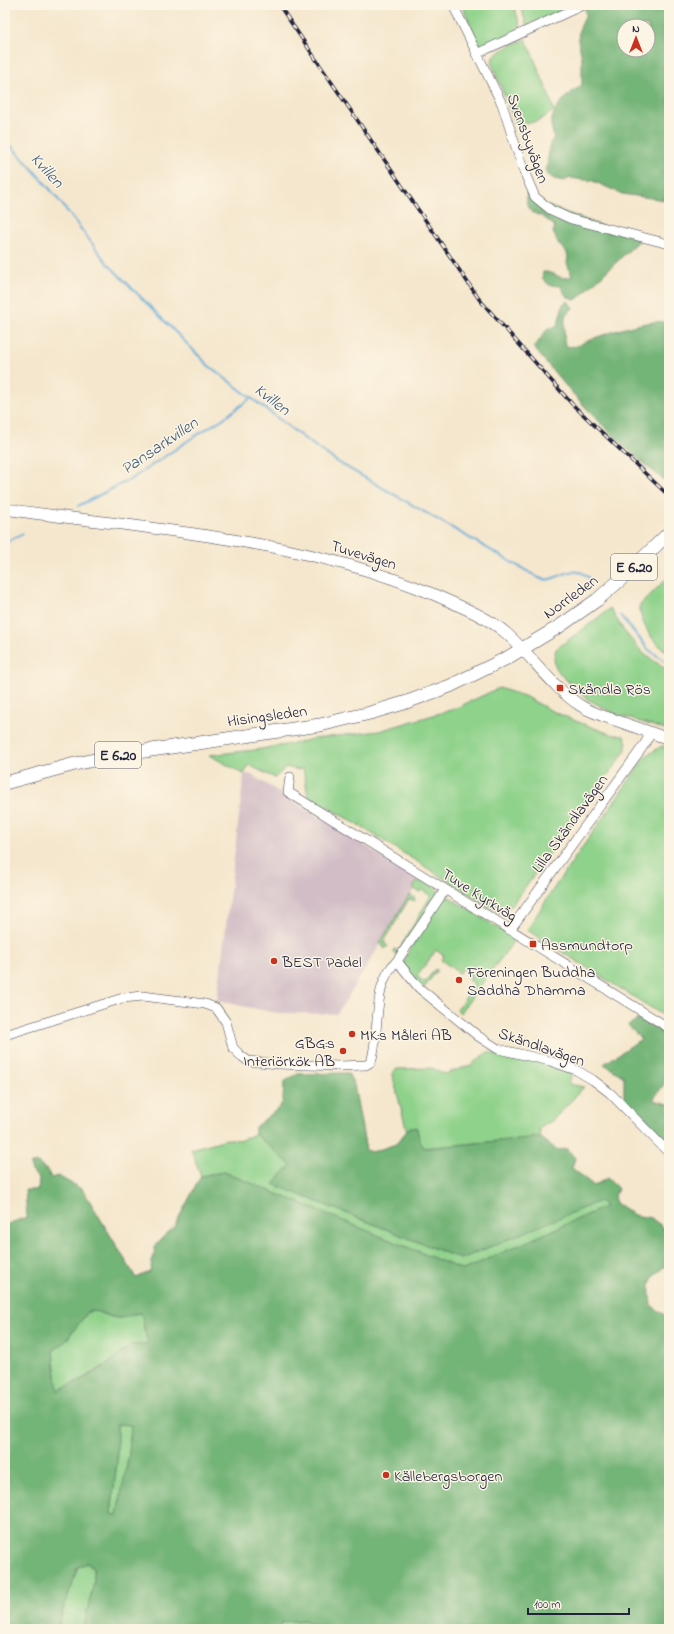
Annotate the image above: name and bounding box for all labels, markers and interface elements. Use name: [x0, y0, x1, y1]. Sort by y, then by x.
north arrow: [616, 18, 656, 58]
text: N: [632, 21, 640, 37]
street label: Svensbyvägen: [500, 90, 555, 187]
water label: Kvillen: [24, 148, 70, 195]
water label: Kvillen: [249, 378, 296, 423]
water label: Pansarkvillen: [116, 411, 204, 481]
street label: Tuvevägen: [328, 535, 399, 577]
road number: E 6.20: [611, 554, 657, 580]
street label: Norrleden: [539, 569, 604, 626]
place label: Skändla Rös: [568, 678, 651, 702]
marker: Skändla Rös: [555, 683, 565, 693]
street label: Hisingsleden: [226, 699, 309, 734]
road number: E 6.20: [95, 742, 141, 768]
street label: Lilla Skändlavägen: [527, 770, 615, 879]
street label: Tuve Kyrkväg: [436, 863, 521, 928]
place label: Assmundtorp: [541, 934, 633, 958]
marker: Assmundtorp: [528, 939, 538, 949]
place label: BEST Padel: [281, 951, 362, 975]
marker: BEST Padel: [269, 956, 279, 966]
place label: Föreningen Buddha Saddha Dhamma: [466, 961, 595, 1003]
marker: Föreningen Buddha Saddha Dhamma: [454, 975, 464, 985]
street label: Skändlavägen: [495, 1022, 588, 1074]
place label: MK:s Måleri AB: [360, 1024, 452, 1048]
marker: MK:s Måleri AB: [347, 1029, 357, 1039]
place label: GBG:s Interiörkök AB: [243, 1032, 335, 1074]
marker: GBG:s Interiörkök AB: [338, 1046, 348, 1056]
place label: Källebergsborgen: [394, 1465, 502, 1489]
marker: Källebergsborgen: [381, 1470, 391, 1480]
scale bar: [528, 1590, 629, 1616]
text: 100 m: [534, 1596, 561, 1614]

